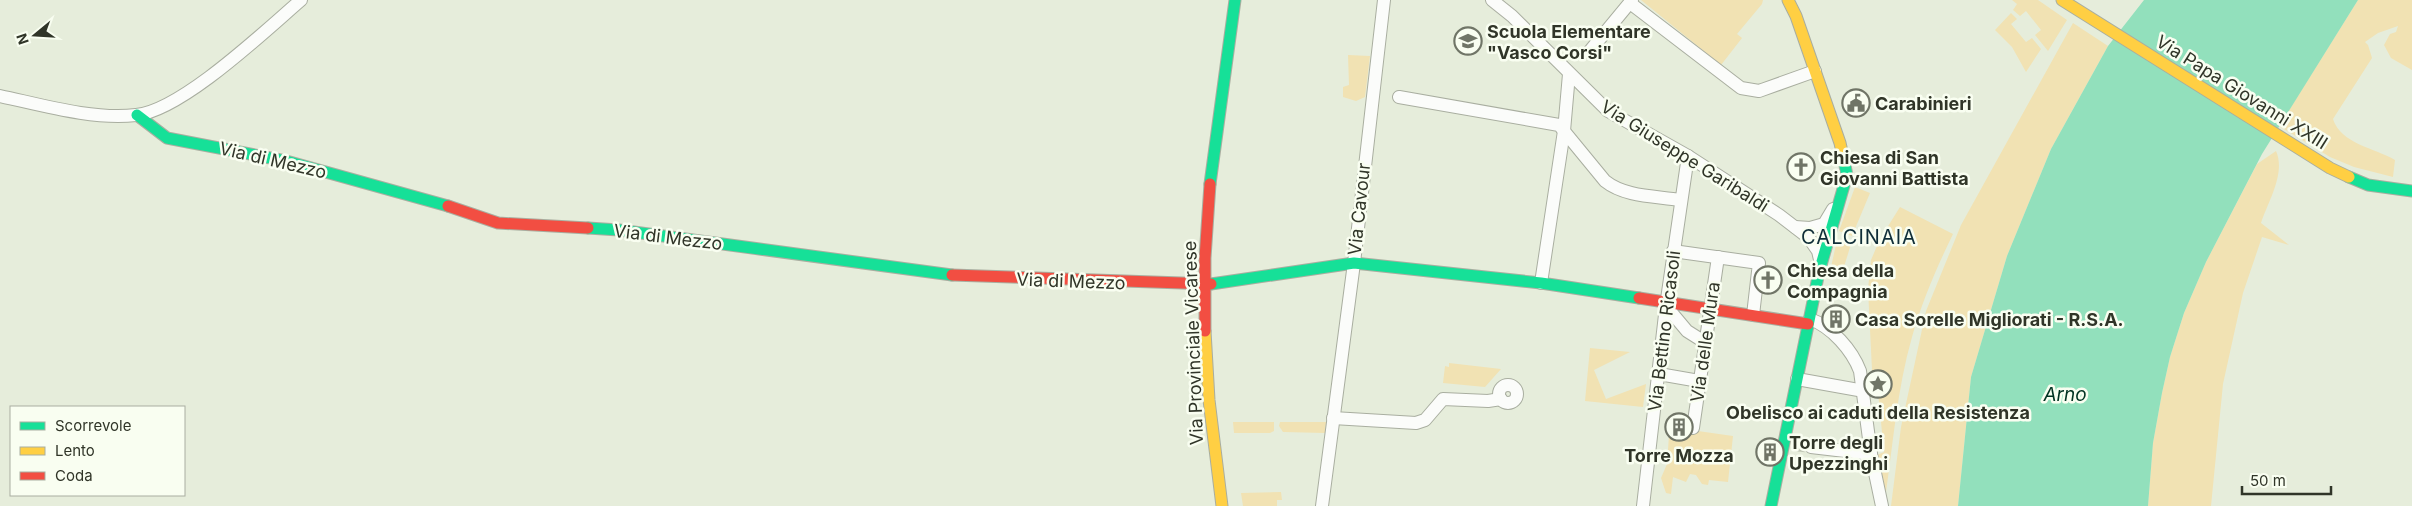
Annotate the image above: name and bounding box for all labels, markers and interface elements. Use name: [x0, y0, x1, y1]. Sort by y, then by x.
north arrow: [10, 10, 60, 60]
place label: Scuola Elementare "Vasco Corsi": [1487, 21, 1651, 63]
school or university icon: Scuola Elementare "Vasco Corsi": [1453, 26, 1483, 56]
text: N: [12, 31, 32, 47]
street label: Via Papa Giovanni XXIII: [2152, 31, 2332, 153]
public building icon: Carabinieri: [1841, 88, 1871, 118]
place label: Carabinieri: [1875, 93, 1972, 114]
street label: Via Giuseppe Garibaldi: [1597, 96, 1773, 216]
street label: Via di Mezzo: [217, 137, 329, 183]
place label: Chiesa di San Giovanni Battista: [1820, 147, 1969, 189]
church icon: Chiesa di San Giovanni Battista: [1786, 152, 1816, 182]
street label: Via Cavour: [1344, 161, 1374, 256]
street label: Via di Mezzo: [612, 220, 724, 254]
district label: CALCINAIA: [1801, 225, 1917, 249]
street label: Via Provinciale Vicarese: [1179, 240, 1207, 446]
street label: Via Bettino Ricasoli: [1644, 249, 1684, 413]
place label: Chiesa della Compagnia: [1787, 260, 1894, 302]
church icon: Chiesa della Compagnia: [1753, 265, 1783, 295]
street label: Via di Mezzo: [1016, 269, 1126, 293]
street label: Via delle Mura: [1686, 280, 1724, 404]
building icon: Casa Sorelle Migliorati - R.S.A.: [1821, 304, 1851, 334]
place label: Casa Sorelle Migliorati - R.S.A.: [1855, 309, 2124, 330]
place icon: Obelisco ai caduti della Resistenza: [1863, 369, 1893, 399]
water label: Arno: [2042, 383, 2087, 406]
place label: Obelisco ai caduti della Resistenza: [1726, 402, 2030, 423]
legend: [10, 406, 185, 496]
building icon: Torre Mozza: [1664, 412, 1694, 442]
text: Scorrevole: [55, 416, 131, 435]
place label: Torre degli Upezzinghi: [1789, 432, 1888, 474]
building icon: Torre degli Upezzinghi: [1755, 437, 1785, 467]
text: Lento: [55, 441, 95, 460]
place label: Torre Mozza: [1624, 445, 1734, 466]
scale bar: [2242, 464, 2331, 496]
text: Coda: [55, 466, 93, 485]
text: 50 m: [2250, 471, 2286, 490]

